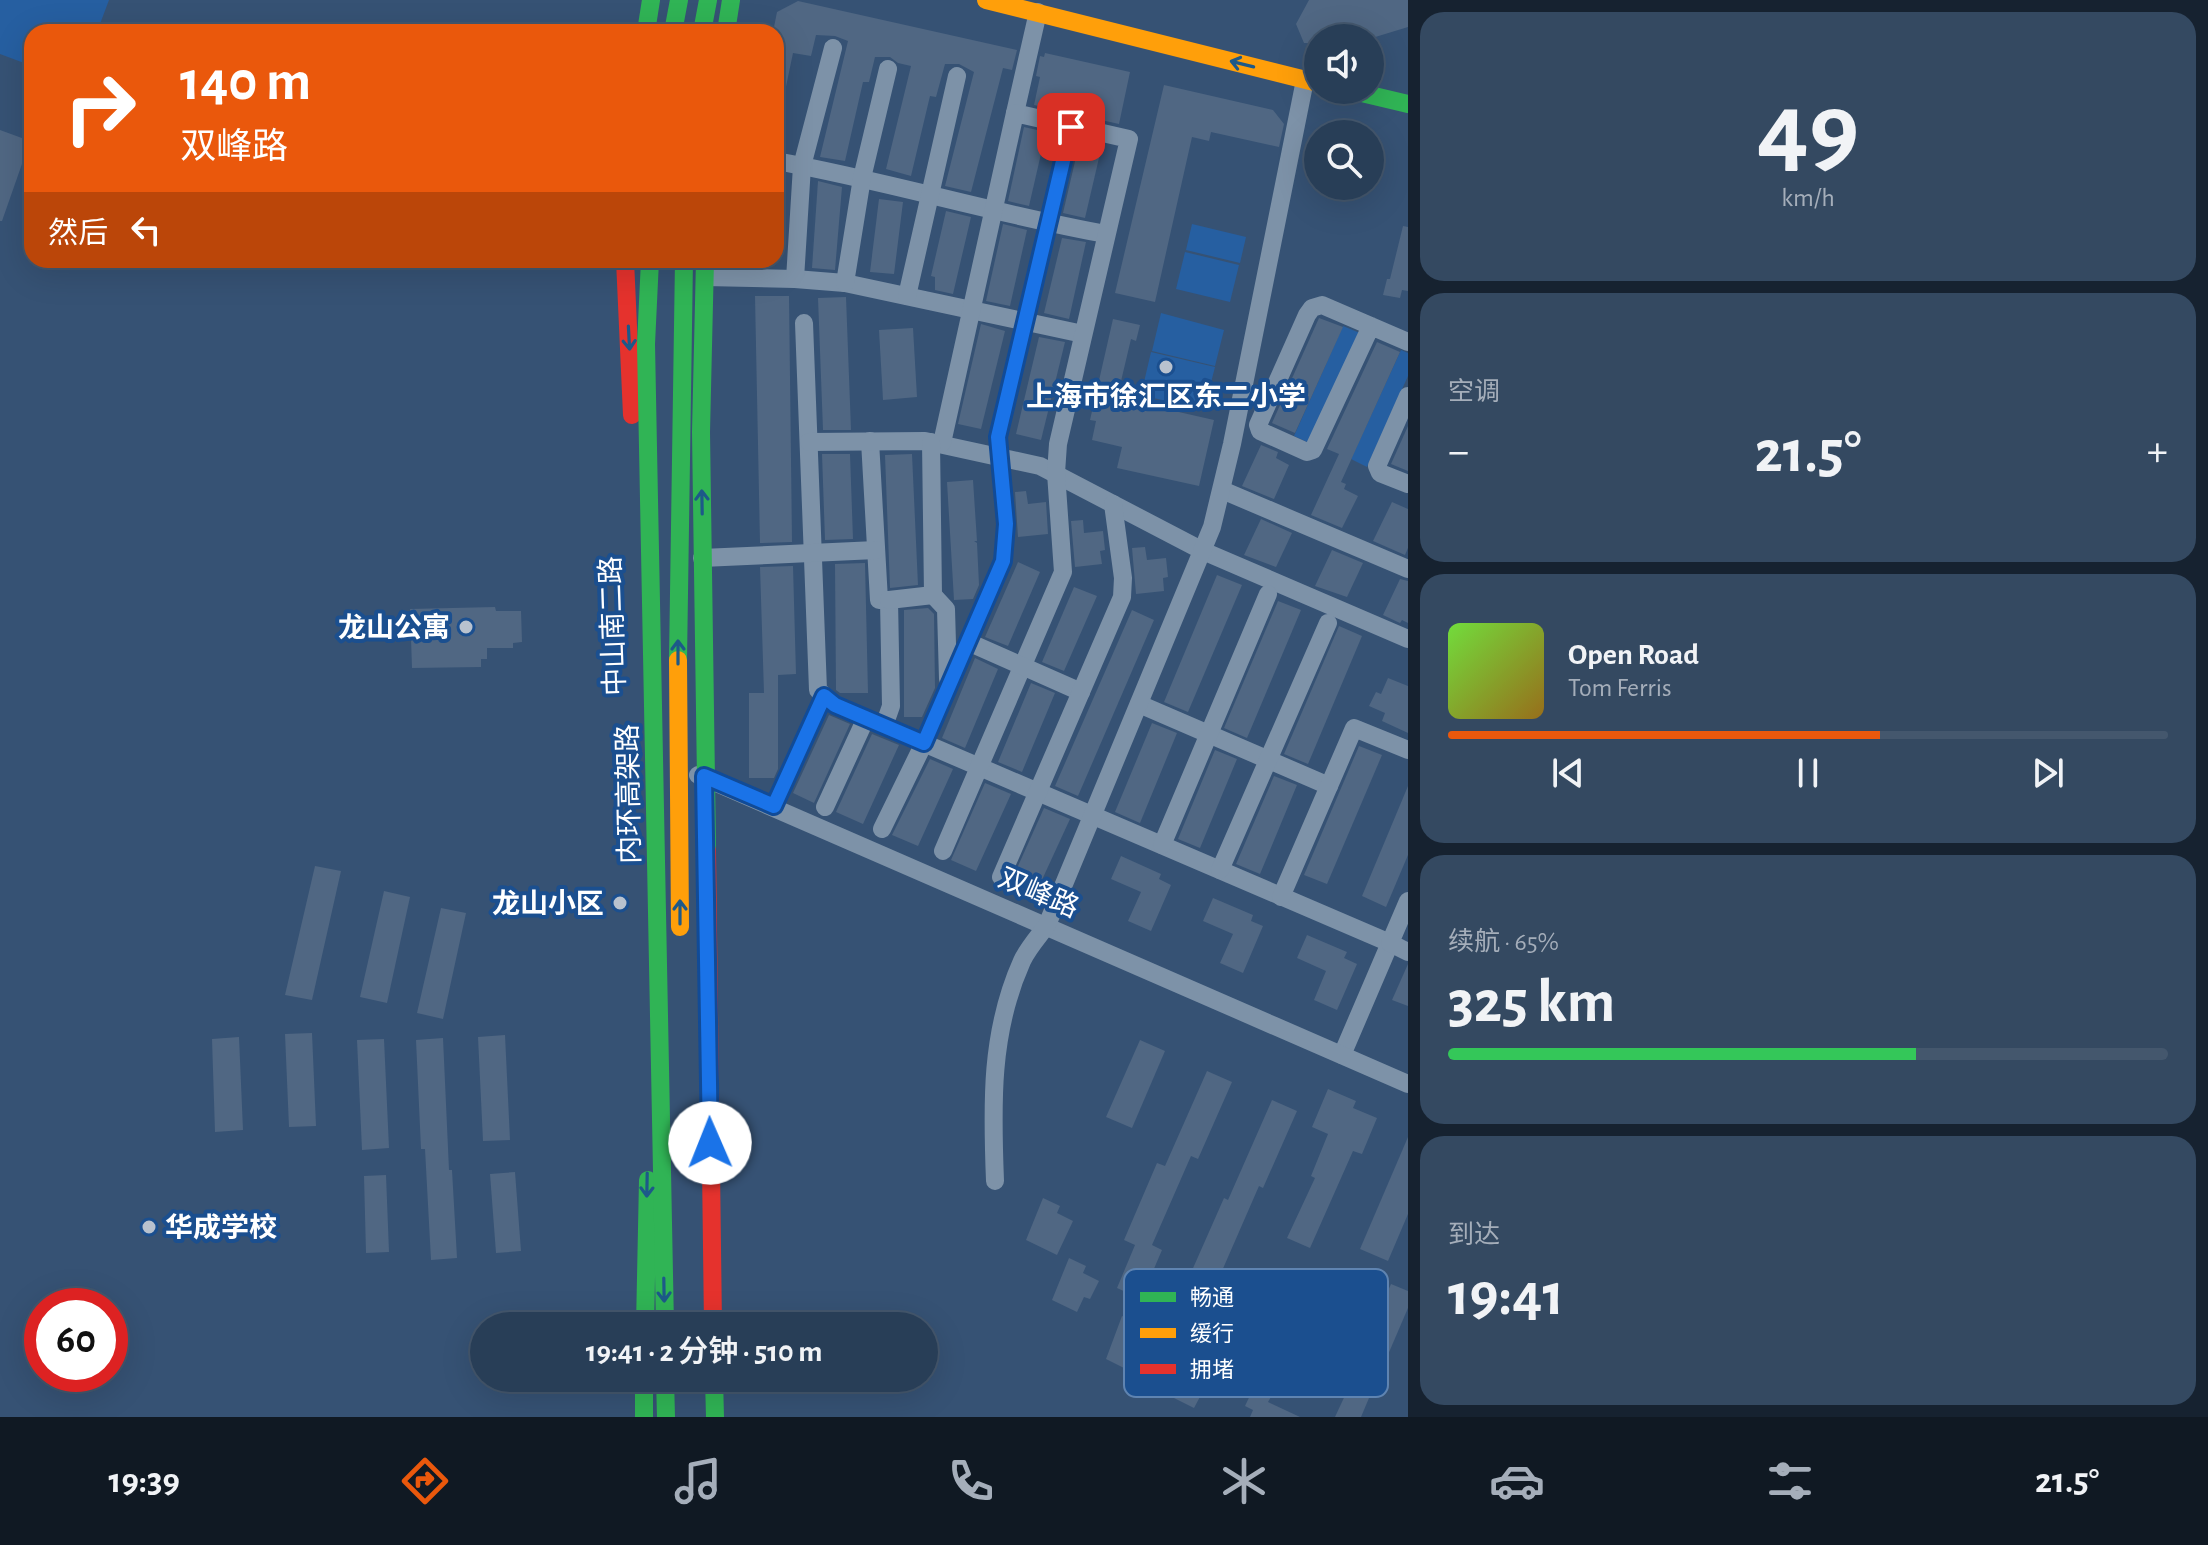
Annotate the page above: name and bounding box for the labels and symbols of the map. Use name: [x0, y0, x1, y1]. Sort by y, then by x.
one-way arrow: [1230, 55, 1256, 70]
pin: [1037, 93, 1105, 161]
one-way arrow: [621, 324, 636, 351]
marker: 上海市徐汇区东二小学: [1157, 358, 1175, 376]
place label: 上海市徐汇区东二小学: [1026, 381, 1306, 412]
one-way arrow: [694, 489, 710, 516]
street label: 中山南二路: [596, 555, 630, 696]
place label: 龙山公寓: [338, 612, 450, 643]
marker: 龙山公寓: [457, 618, 475, 636]
one-way arrow: [670, 639, 686, 666]
street label: 内环高架路: [613, 724, 645, 864]
street label: 双峰路: [994, 863, 1083, 923]
place label: 龙山小区: [492, 889, 604, 919]
marker: 龙山小区: [611, 894, 629, 912]
one-way arrow: [672, 899, 688, 926]
position arrow: [668, 1101, 752, 1185]
one-way arrow: [640, 1171, 655, 1198]
place label: 华成学校: [165, 1212, 277, 1243]
marker: 华成学校: [140, 1218, 158, 1236]
legend: [1124, 1269, 1388, 1397]
one-way arrow: [656, 1276, 672, 1303]
text: 畅通: [1190, 1286, 1234, 1309]
speed limit sign: 60: [24, 1288, 128, 1392]
text: 缓行: [1190, 1322, 1234, 1345]
text: 拥堵: [1190, 1358, 1234, 1381]

